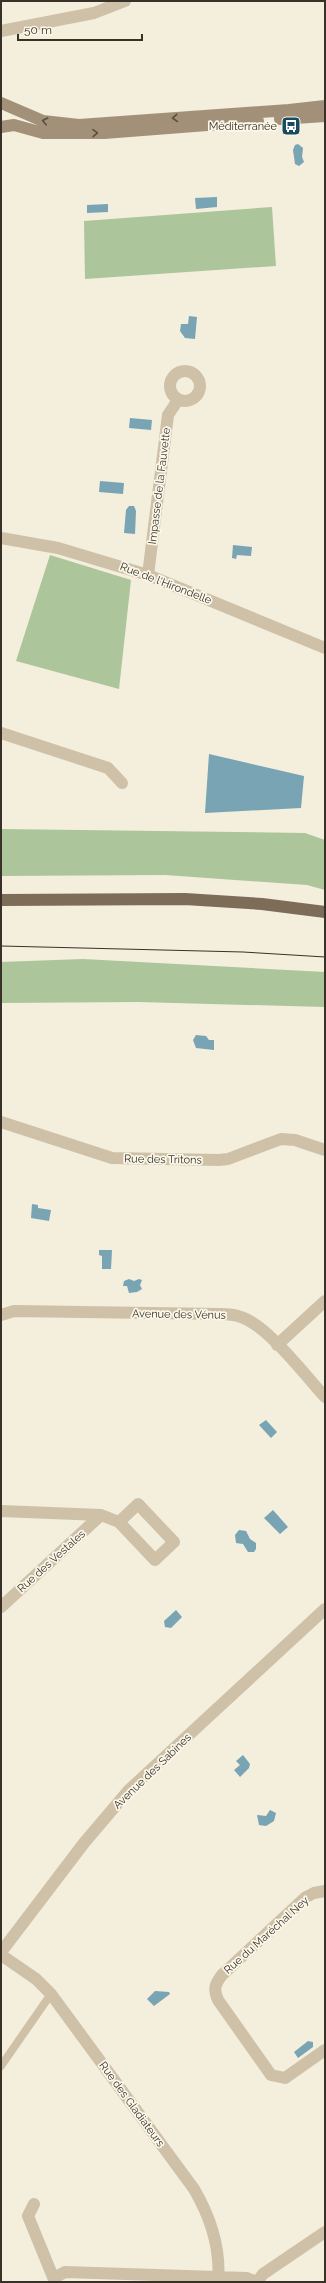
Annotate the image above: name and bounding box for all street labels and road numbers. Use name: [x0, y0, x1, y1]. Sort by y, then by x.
street label: Impasse de la Fauvette: [146, 426, 173, 545]
street label: Rue de l'Hirondelle: [118, 560, 214, 607]
street label: Rue des Tritons: [124, 1152, 202, 1167]
street label: Avenue des Vénus: [132, 1307, 226, 1322]
street label: Rue des Vestales: [15, 1527, 88, 1595]
street label: Avenue des Sabines: [111, 1731, 194, 1812]
street label: Rue du Maréchal Ney: [221, 1894, 311, 1977]
street label: Rue des Gladiateurs: [96, 2059, 167, 2149]

